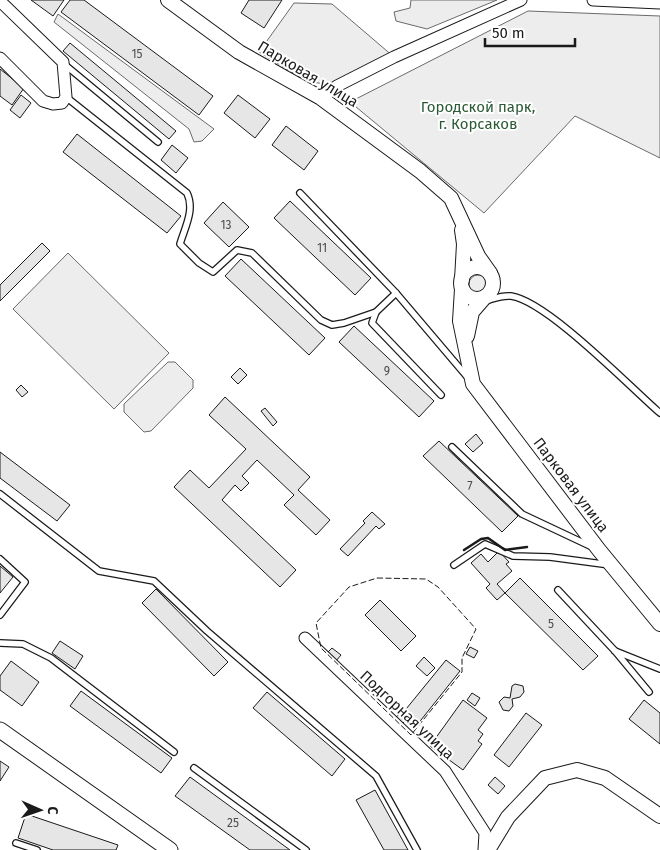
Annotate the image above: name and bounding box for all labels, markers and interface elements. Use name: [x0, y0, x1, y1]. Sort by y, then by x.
scale bar: [485, 15, 575, 47]
text: 50 m: [492, 24, 525, 42]
street label: Парковая улица: [254, 37, 362, 111]
house number: 15: [131, 47, 143, 61]
park label: Городской парк, г. Корсаков: [421, 98, 535, 133]
house number: 13: [220, 218, 232, 232]
house number: 11: [317, 241, 327, 255]
house number: 9: [384, 364, 390, 378]
street label: Парковая улица: [529, 434, 613, 536]
house number: 7: [467, 479, 473, 493]
house number: 5: [548, 617, 554, 631]
street label: Подгорная улица: [356, 667, 458, 763]
north arrow: [15, 785, 65, 835]
text: С: [44, 806, 61, 815]
house number: 25: [227, 816, 239, 830]

